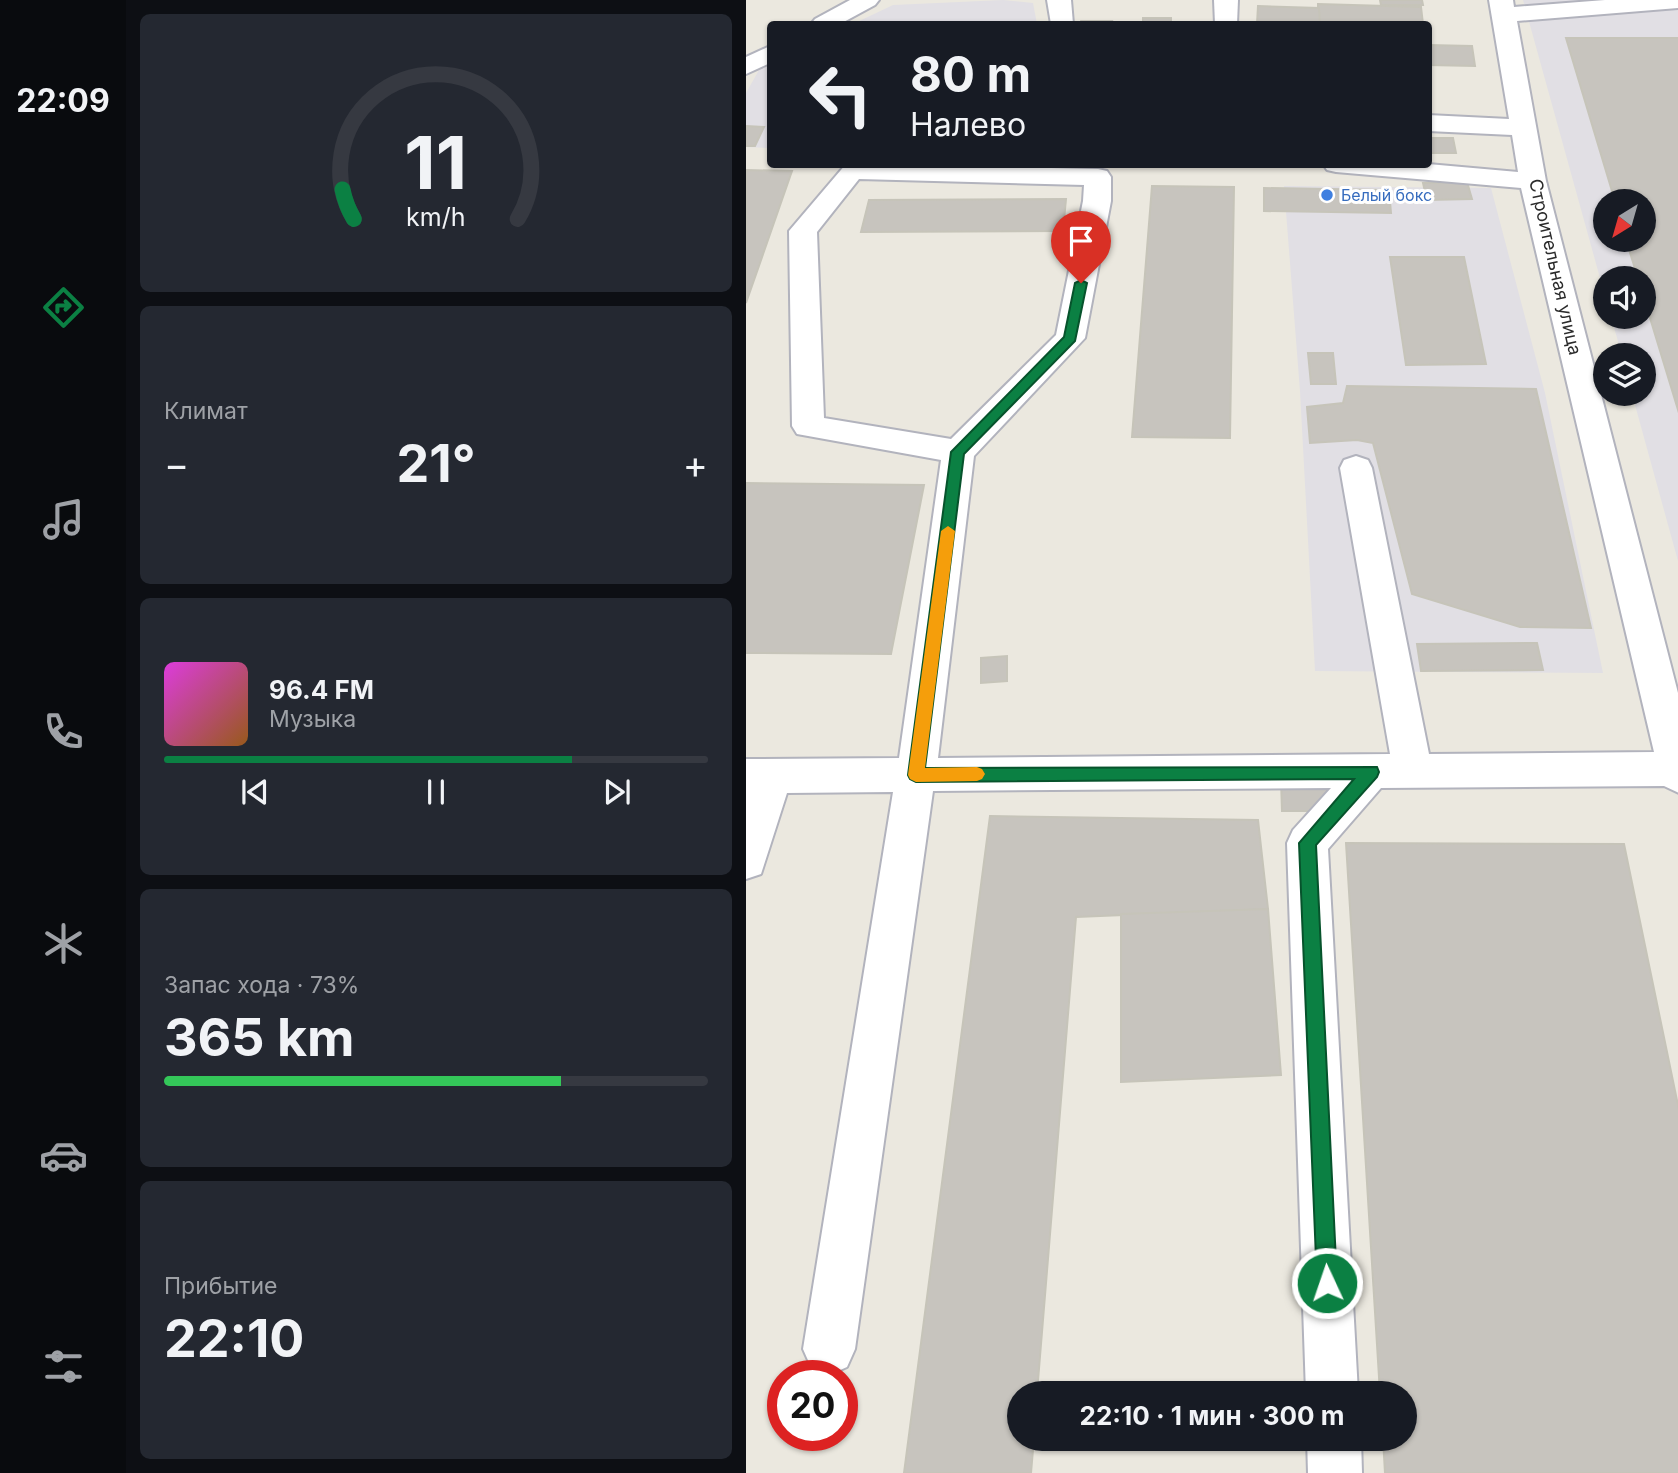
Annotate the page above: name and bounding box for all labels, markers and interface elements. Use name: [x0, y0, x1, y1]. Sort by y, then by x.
text: 80 m: [910, 45, 1031, 104]
icon: left: [795, 49, 886, 140]
text: 22:09: [16, 81, 110, 120]
text: Налево: [910, 105, 1026, 144]
text: 11: [405, 118, 467, 207]
street label: Строительная улица: [1525, 177, 1586, 357]
place label: Белый бокс: [1341, 185, 1432, 205]
marker: Белый бокс: [1319, 187, 1335, 203]
north arrow: [1593, 189, 1656, 252]
map controls: [1593, 189, 1656, 406]
text: km/h: [406, 202, 466, 232]
pin: [1051, 211, 1111, 283]
icon: arrive: [1062, 222, 1100, 260]
button: sound: [1593, 266, 1656, 329]
icon: directions: [39, 283, 88, 332]
button: layers: [1593, 343, 1656, 406]
text: Климат: [164, 397, 248, 425]
text: 21°: [396, 432, 476, 495]
text: −: [164, 441, 189, 487]
text: +: [683, 441, 708, 487]
icon: music: [39, 495, 88, 544]
text: 96.4 FM: [269, 674, 374, 705]
text: Музыка: [269, 705, 356, 733]
icon: phone: [39, 707, 88, 756]
icon: previous: [236, 773, 274, 811]
icon: pause: [417, 773, 455, 811]
icon: next: [598, 773, 636, 811]
icon: climate: [39, 919, 88, 968]
text: Запас хода · 73%: [164, 971, 359, 999]
text: 365 km: [164, 1006, 355, 1069]
icon: car: [39, 1131, 88, 1180]
position arrow: [1290, 1246, 1364, 1320]
text: Прибытие: [164, 1272, 277, 1300]
text: 22:10: [164, 1307, 304, 1370]
icon: filters: [39, 1342, 88, 1391]
speed limit sign: 20: [767, 1360, 858, 1451]
text: 22:10 · 1 мин · 300 m: [1080, 1400, 1344, 1431]

